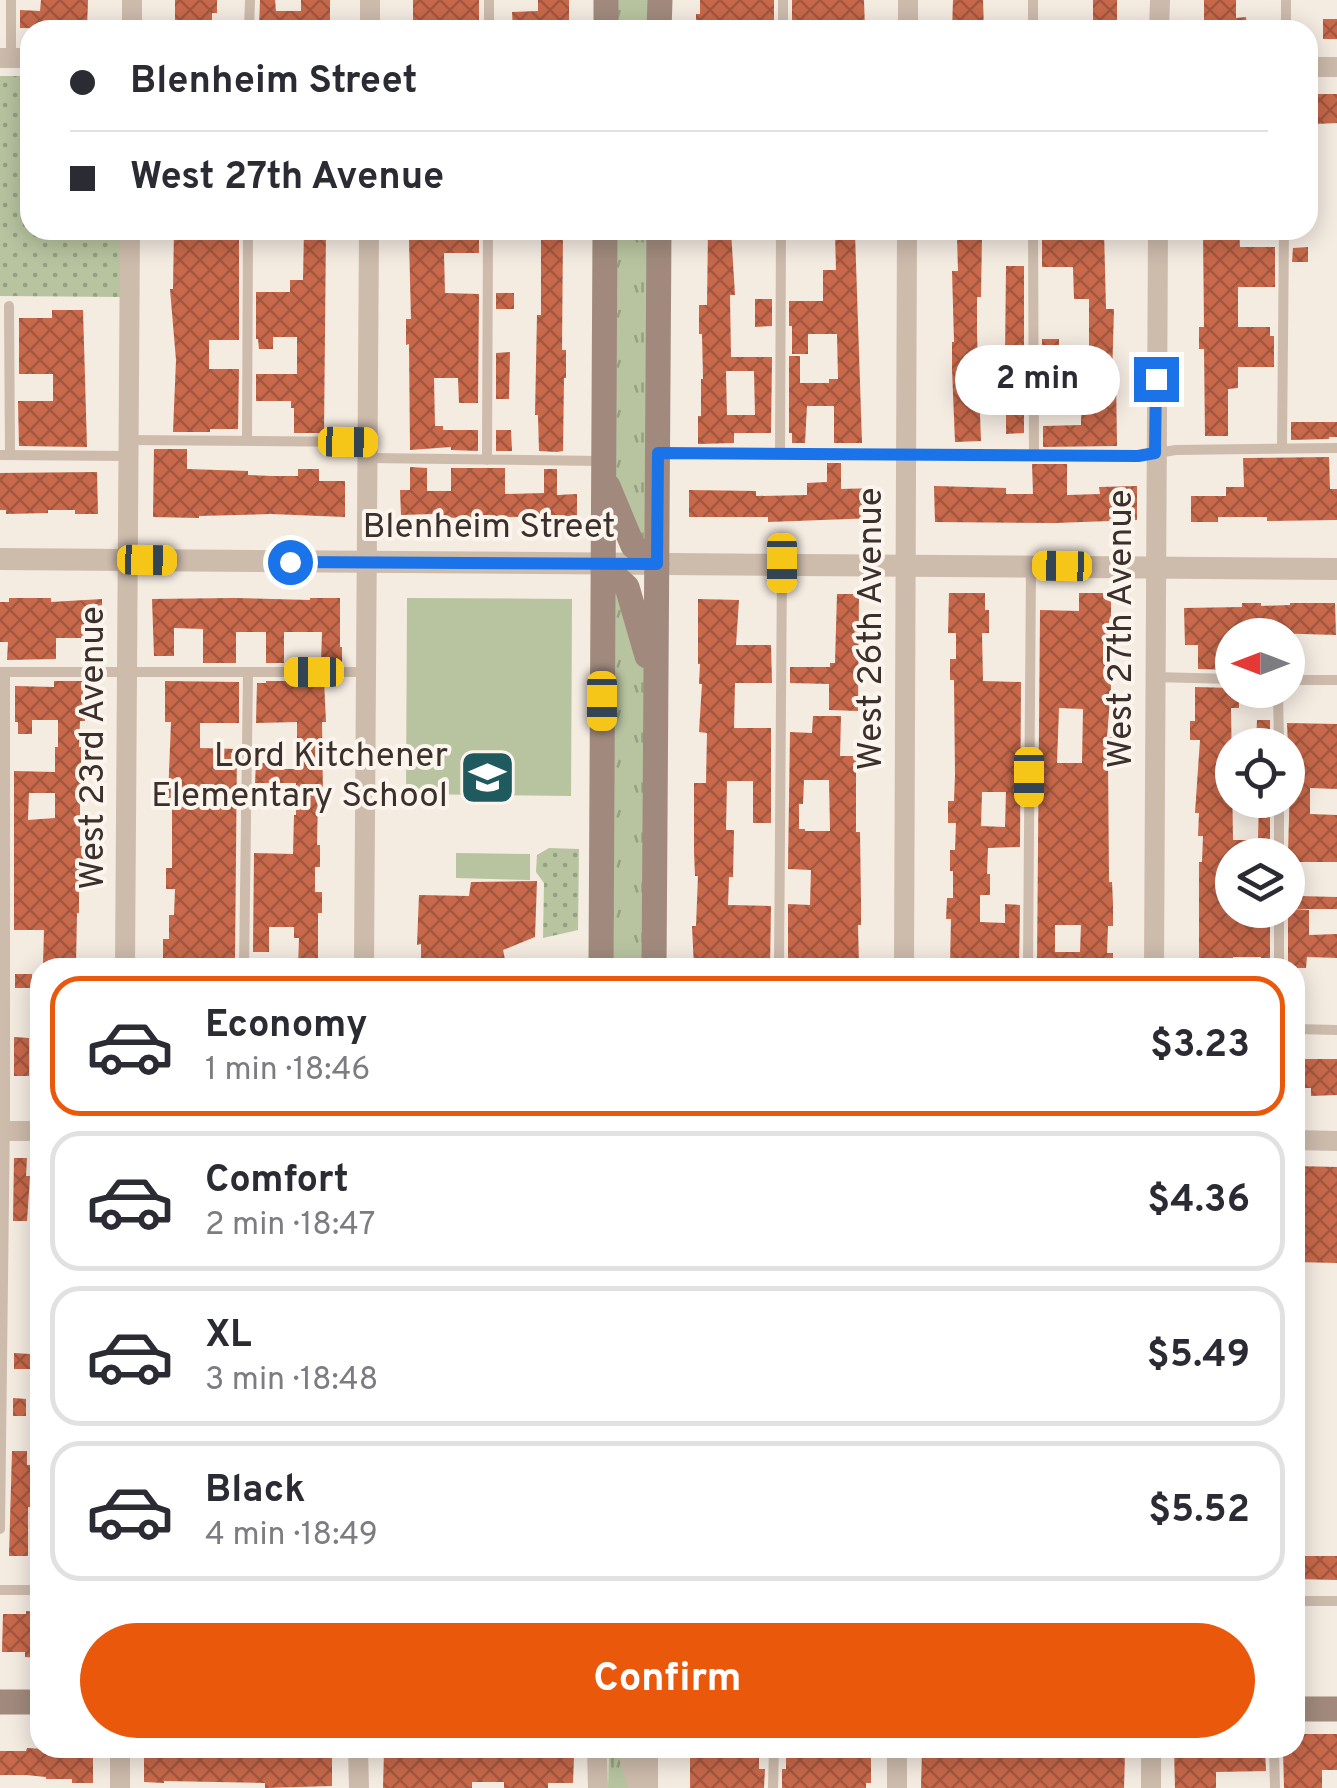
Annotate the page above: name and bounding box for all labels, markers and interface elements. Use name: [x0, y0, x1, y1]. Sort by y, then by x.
text: Blenheim Street: [130, 58, 417, 107]
text: West 27th Avenue: [130, 154, 444, 203]
callout: 2 min: [956, 344, 1121, 414]
route end: [1134, 357, 1179, 402]
text: 2 min: [996, 360, 1079, 400]
car: [318, 426, 378, 458]
street label: West 26th Avenue: [850, 487, 894, 771]
street label: West 27th Avenue: [1100, 489, 1144, 769]
street label: Blenheim Street: [362, 506, 616, 550]
car: [767, 533, 797, 593]
route start: [268, 540, 313, 585]
car: [117, 544, 177, 576]
car: [1032, 550, 1092, 582]
street label: West 23rd Avenue: [72, 606, 116, 890]
north arrow: [1215, 618, 1305, 708]
map controls: [1215, 618, 1305, 928]
car: [284, 657, 344, 687]
car: [587, 671, 617, 731]
button: locate: [1215, 728, 1305, 818]
place label: Lord Kitchener Elementary School: [151, 735, 448, 819]
school or university icon: Lord Kitchener Elementary School: [457, 747, 517, 807]
car: [1014, 747, 1044, 807]
button: layers: [1215, 838, 1305, 928]
icon: car: [85, 1001, 175, 1091]
text: Economy: [205, 1002, 367, 1051]
text: $3.23: [1150, 1022, 1250, 1071]
text: 1 min · 18:46: [205, 1051, 370, 1091]
icon: car: [85, 1156, 175, 1246]
text: Comfort: [205, 1157, 349, 1206]
text: $4.36: [1147, 1177, 1250, 1226]
text: 2 min · 18:47: [205, 1206, 375, 1246]
icon: car: [85, 1311, 175, 1401]
text: XL: [205, 1312, 252, 1361]
text: $5.49: [1147, 1332, 1250, 1381]
text: 3 min · 18:48: [205, 1361, 378, 1401]
icon: car: [85, 1466, 175, 1556]
text: Black: [205, 1467, 305, 1516]
text: $5.52: [1148, 1487, 1250, 1536]
text: 4 min · 18:49: [205, 1516, 378, 1556]
button: Confirm: [80, 1623, 1255, 1738]

